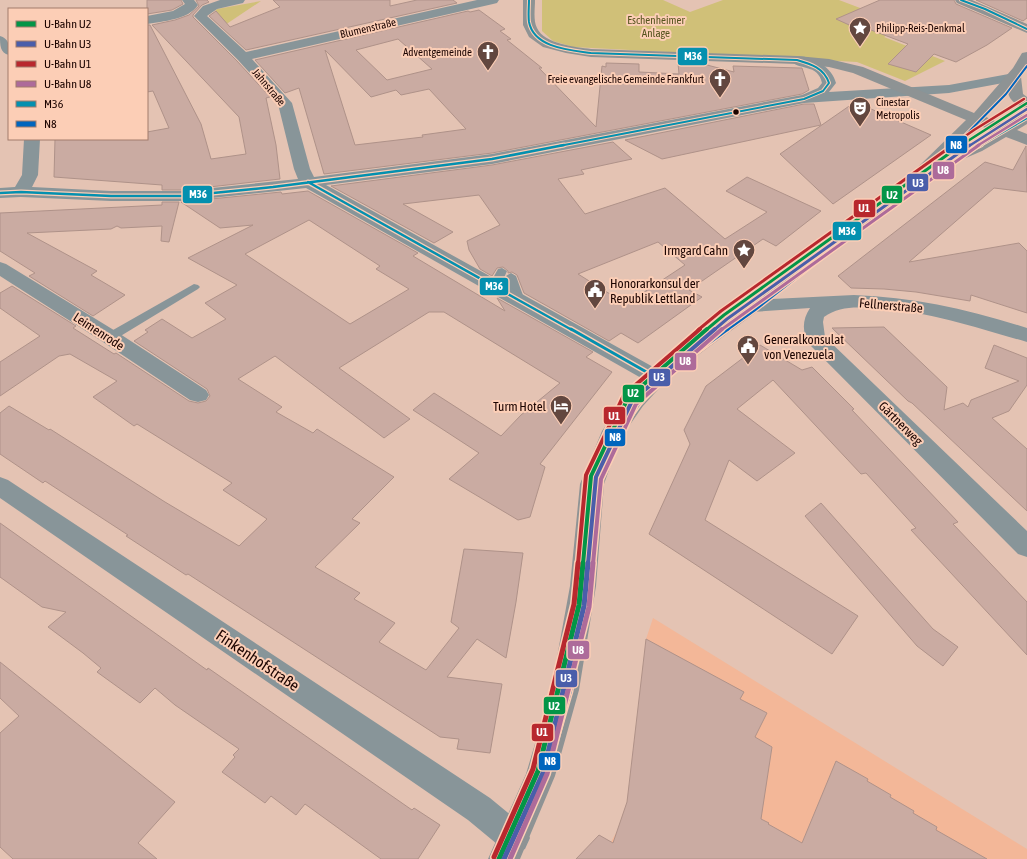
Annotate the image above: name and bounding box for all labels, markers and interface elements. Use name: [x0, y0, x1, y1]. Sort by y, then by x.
legend: [8, 8, 148, 140]
park label: Eschenheimer Anlage: [627, 14, 685, 39]
place icon: Philipp-Reis-Denkmal: [847, 15, 873, 48]
street label: Blumenstraße: [339, 16, 397, 40]
text: U-Bahn U2: [44, 17, 91, 31]
place label: Philipp-Reis-Denkmal: [876, 22, 965, 34]
text: U-Bahn U3: [44, 37, 91, 51]
church icon: Adventgemeinde: [475, 39, 501, 72]
place label: Adventgemeinde: [403, 46, 472, 58]
line badge: M36: [677, 47, 708, 66]
text: M36: [684, 50, 702, 62]
text: U-Bahn U1: [44, 57, 92, 71]
street label: Jahnstraße: [250, 66, 288, 108]
church icon: Freie evangelische Gemeinde Frankfurt: [707, 66, 733, 99]
place label: Freie evangelische Gemeinde Frankfurt: [548, 73, 704, 85]
text: U-Bahn U8: [44, 77, 92, 91]
theatre icon: Cinestar Metropolis: [847, 95, 873, 128]
place label: Cinestar Metropolis: [876, 96, 920, 121]
text: M36: [44, 97, 64, 111]
unlabelled marker: [731, 107, 741, 117]
text: N8: [44, 117, 57, 131]
line badge: N8: [945, 135, 968, 154]
text: N8: [950, 139, 962, 151]
line badge: U8: [932, 161, 955, 180]
text: U8: [937, 164, 949, 176]
line badge: U3: [906, 173, 929, 192]
text: U3: [912, 177, 924, 189]
line badge: M36: [182, 185, 213, 204]
line badge: U2: [881, 185, 903, 204]
text: M36: [189, 188, 207, 200]
text: U2: [886, 189, 898, 201]
line badge: U1: [853, 199, 876, 218]
text: U1: [858, 202, 870, 214]
line badge: M36: [832, 221, 862, 241]
text: M36: [838, 225, 856, 237]
place icon: Irmgard Cahn: [731, 237, 757, 270]
place label: Irmgard Cahn: [664, 243, 728, 258]
place label: Honorarkonsul der Republik Lettland: [610, 276, 700, 306]
line badge: M36: [479, 277, 509, 296]
public building icon: Honorarkonsul der Republik Lettland: [582, 277, 608, 310]
text: M36: [485, 280, 503, 292]
street label: Fellnerstraße: [859, 295, 923, 316]
street label: Leimenrode: [71, 309, 127, 353]
place label: Generalkonsulat von Venezuela: [764, 332, 844, 362]
public building icon: Generalkonsulat von Venezuela: [735, 333, 761, 366]
line badge: U8: [674, 352, 697, 371]
text: U8: [679, 355, 691, 367]
line badge: U3: [648, 368, 671, 387]
text: U3: [653, 371, 665, 383]
line badge: U2: [622, 384, 645, 403]
text: U2: [627, 387, 639, 399]
hotel icon: Turm Hotel: [548, 393, 574, 426]
street label: Gärtnerweg: [876, 398, 926, 449]
place label: Turm Hotel: [493, 399, 547, 414]
line badge: U1: [603, 406, 626, 425]
text: U1: [608, 410, 620, 422]
line badge: N8: [604, 428, 626, 447]
text: N8: [609, 431, 621, 443]
street label: Finkenhofstraße: [213, 626, 303, 694]
line badge: U8: [567, 640, 590, 660]
text: U8: [572, 644, 584, 656]
line badge: U3: [555, 669, 578, 688]
text: U3: [560, 672, 572, 684]
line badge: U2: [543, 696, 566, 715]
text: U2: [548, 700, 560, 712]
line badge: U1: [531, 723, 554, 742]
text: U1: [536, 726, 548, 738]
line badge: N8: [538, 752, 561, 771]
text: N8: [544, 755, 556, 767]

